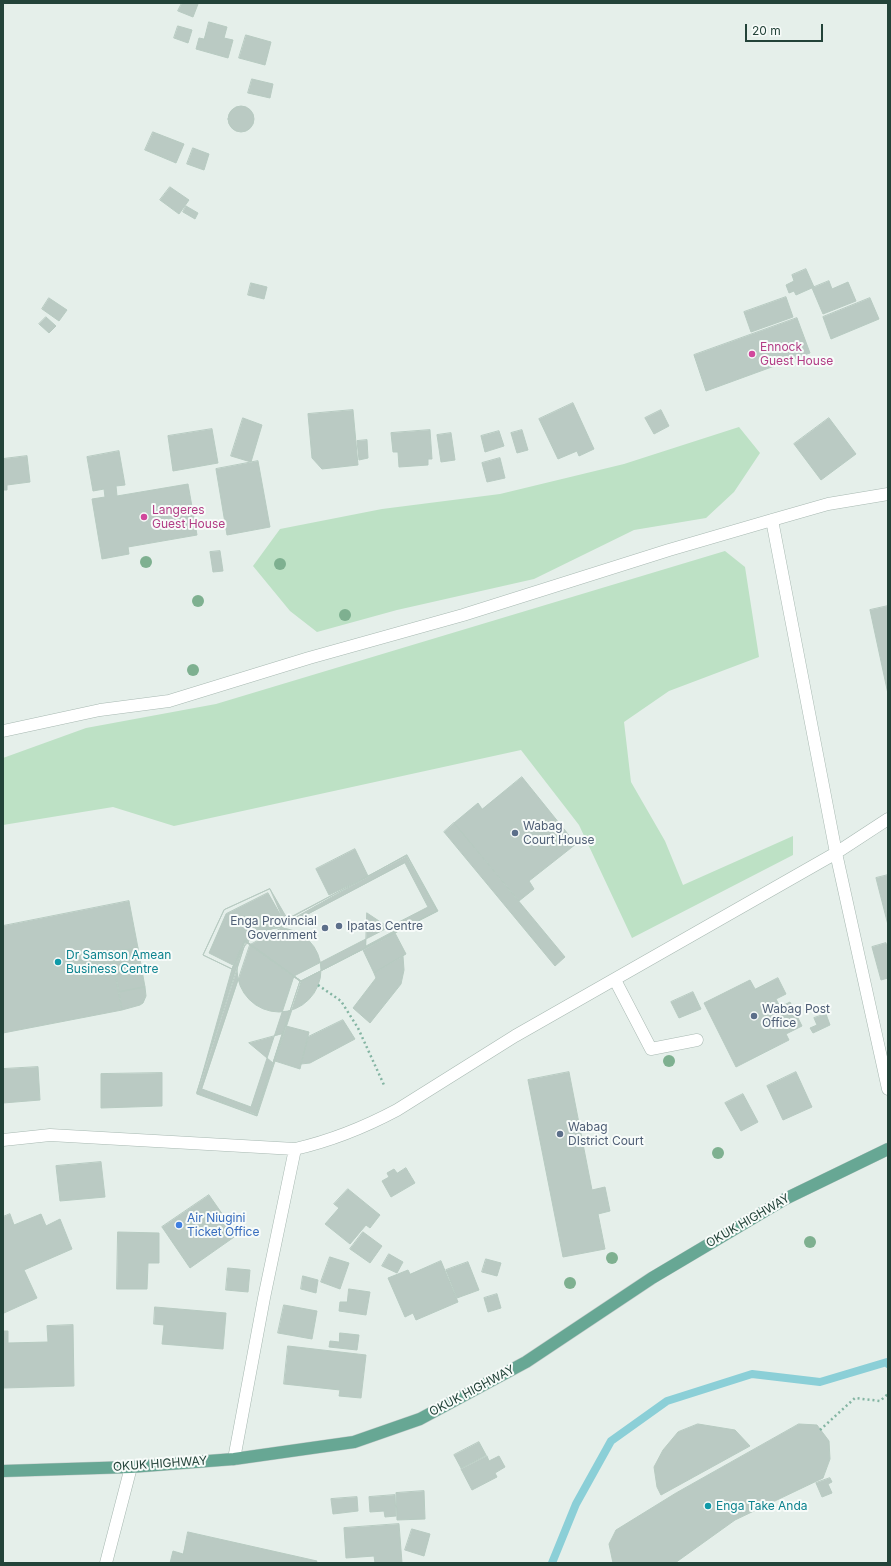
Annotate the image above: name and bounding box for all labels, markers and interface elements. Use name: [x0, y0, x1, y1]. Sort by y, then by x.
scale bar: [747, 16, 825, 42]
text: 20 m: [752, 23, 781, 38]
place label: Ennock Guest House: [760, 340, 833, 368]
marker: Ennock Guest House: [747, 349, 757, 359]
place label: Langeres Guest House: [152, 503, 225, 531]
marker: Langeres Guest House: [139, 512, 149, 522]
place label: Wabag Court House: [523, 819, 595, 847]
marker: Wabag Court House: [510, 828, 520, 838]
place label: Enga Provincial Government: [230, 914, 317, 942]
place label: Ipatas Centre: [347, 919, 423, 933]
marker: Ipatas Centre: [334, 921, 344, 931]
marker: Enga Provincial Government: [320, 923, 330, 933]
place label: Dr Samson Amean Business Centre: [66, 948, 171, 976]
marker: Dr Samson Amean Business Centre: [53, 957, 63, 967]
place label: Wabag Post Office: [762, 1002, 830, 1030]
marker: Wabag Post Office: [749, 1011, 759, 1021]
place label: Wabag DIstrict Court: [568, 1120, 644, 1148]
marker: Wabag DIstrict Court: [555, 1129, 565, 1139]
street label: OKUK HIGHWAY: [704, 1191, 792, 1251]
place label: Air Niugini Ticket Office: [187, 1211, 259, 1239]
marker: Air Niugini Ticket Office: [174, 1220, 184, 1230]
street label: OKUK HIGHWAY: [427, 1363, 517, 1419]
street label: OKUK HIGHWAY: [112, 1454, 208, 1474]
place label: Enga Take Anda: [716, 1499, 808, 1513]
marker: Enga Take Anda: [703, 1501, 713, 1511]

